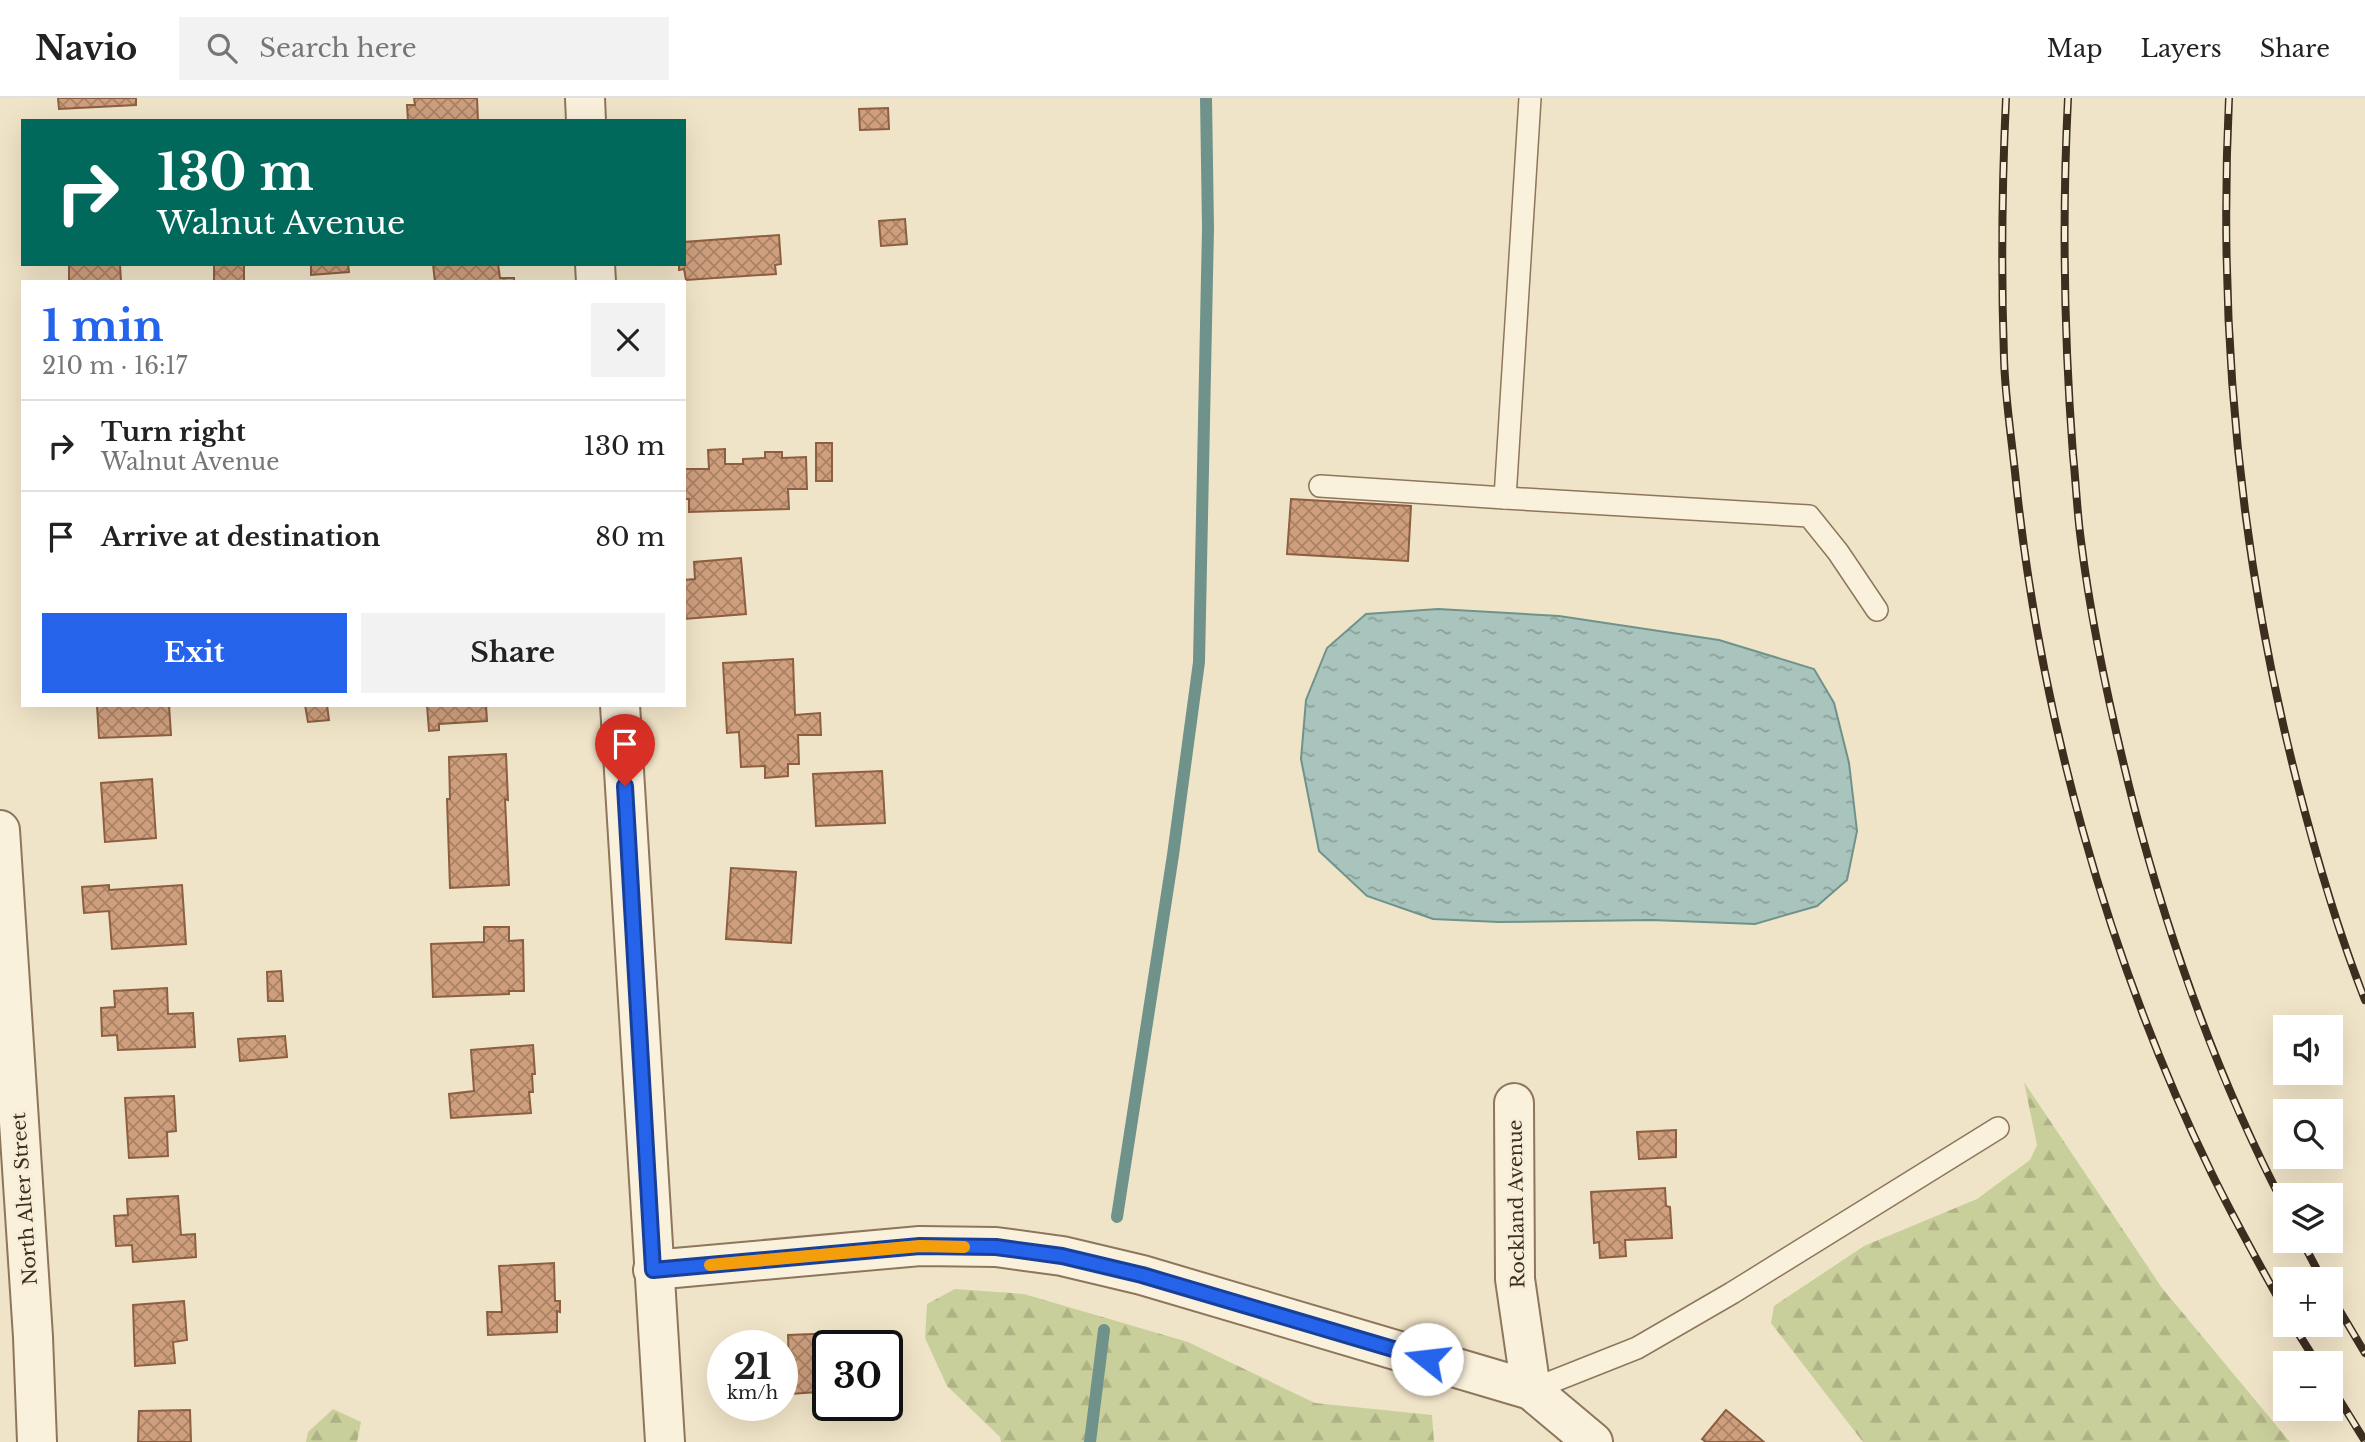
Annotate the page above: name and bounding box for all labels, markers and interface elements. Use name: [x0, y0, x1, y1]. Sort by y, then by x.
search box: [179, 17, 669, 80]
text: Navio: [35, 28, 137, 69]
icon: search: [203, 29, 241, 67]
text: Search here: [259, 32, 417, 64]
text: Map: [2047, 34, 2103, 63]
text: Layers: [2141, 34, 2222, 63]
text: Share: [2260, 34, 2330, 63]
text: 130 m: [157, 142, 314, 203]
icon: right: [42, 147, 133, 238]
text: Walnut Avenue: [157, 203, 405, 243]
text: 1 min: [42, 300, 164, 352]
button: close: [591, 303, 665, 377]
text: 210 m · 16:17: [42, 352, 187, 380]
text: Turn right: [101, 416, 246, 448]
icon: right: [42, 427, 80, 465]
text: 130 m: [583, 430, 665, 462]
text: Walnut Avenue: [101, 448, 279, 476]
icon: arrive: [42, 518, 80, 556]
text: Arrive at destination: [101, 521, 381, 553]
text: 80 m: [595, 521, 665, 553]
button: Exit: [42, 613, 347, 693]
button: Share: [361, 613, 665, 693]
pin: [595, 714, 655, 786]
icon: arrive: [606, 725, 644, 763]
map controls: [2273, 1015, 2343, 1421]
button: sound: [2273, 1015, 2343, 1085]
button: search: [2273, 1099, 2343, 1169]
street label: North Alter Street: [7, 1111, 42, 1286]
street label: Rockland Avenue: [1504, 1119, 1529, 1289]
button: layers: [2273, 1183, 2343, 1253]
button: +: [2273, 1267, 2343, 1337]
position arrow: [1390, 1322, 1464, 1396]
speed limit sign: 30: [812, 1330, 903, 1421]
text: 21: [733, 1345, 772, 1388]
button: −: [2273, 1351, 2343, 1421]
text: km/h: [727, 1382, 778, 1404]

